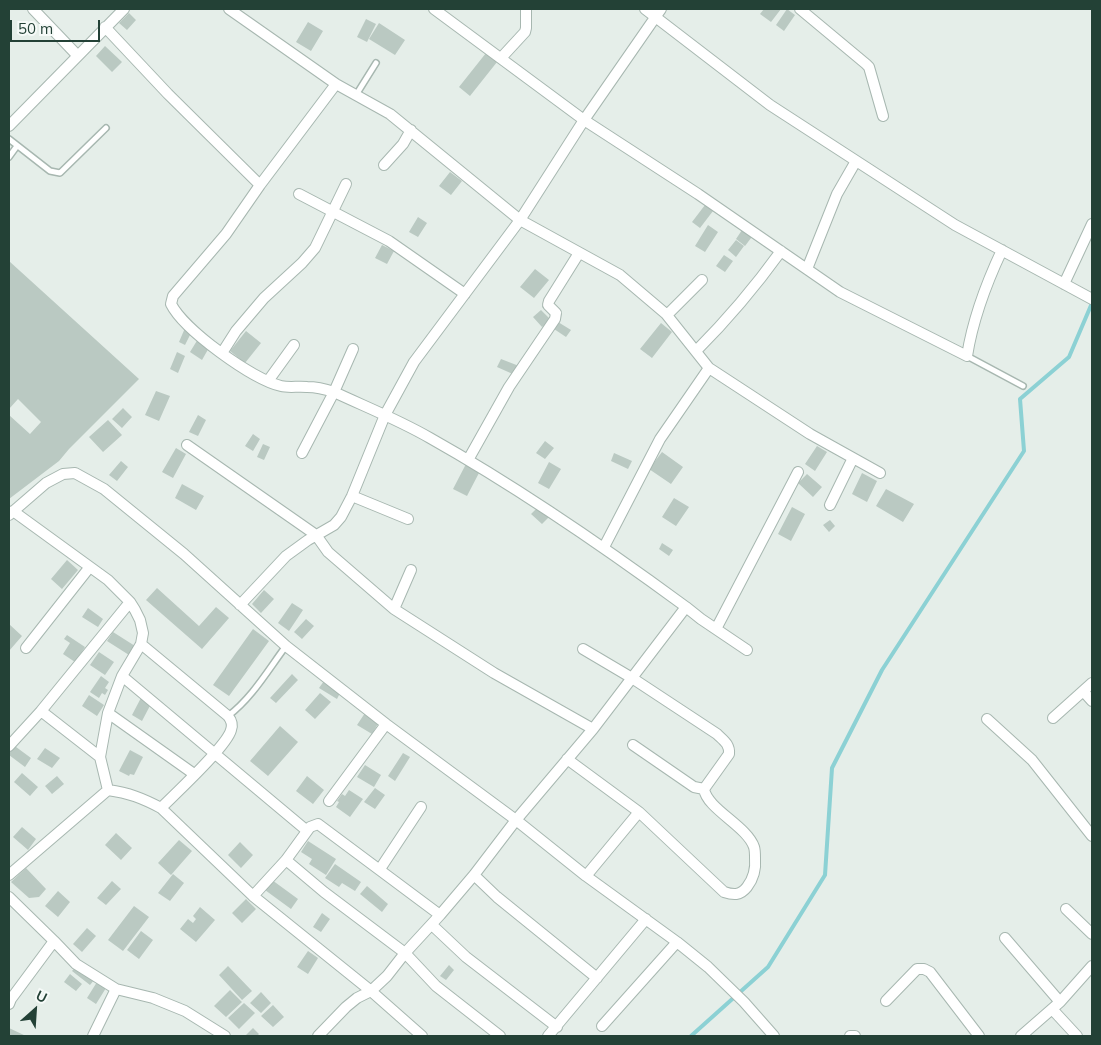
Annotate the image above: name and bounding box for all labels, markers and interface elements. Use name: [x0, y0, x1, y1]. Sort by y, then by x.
scale bar: [12, 10, 102, 42]
text: 50 m: [18, 19, 53, 38]
north arrow: [10, 985, 60, 1035]
text: U: [33, 986, 50, 1007]

